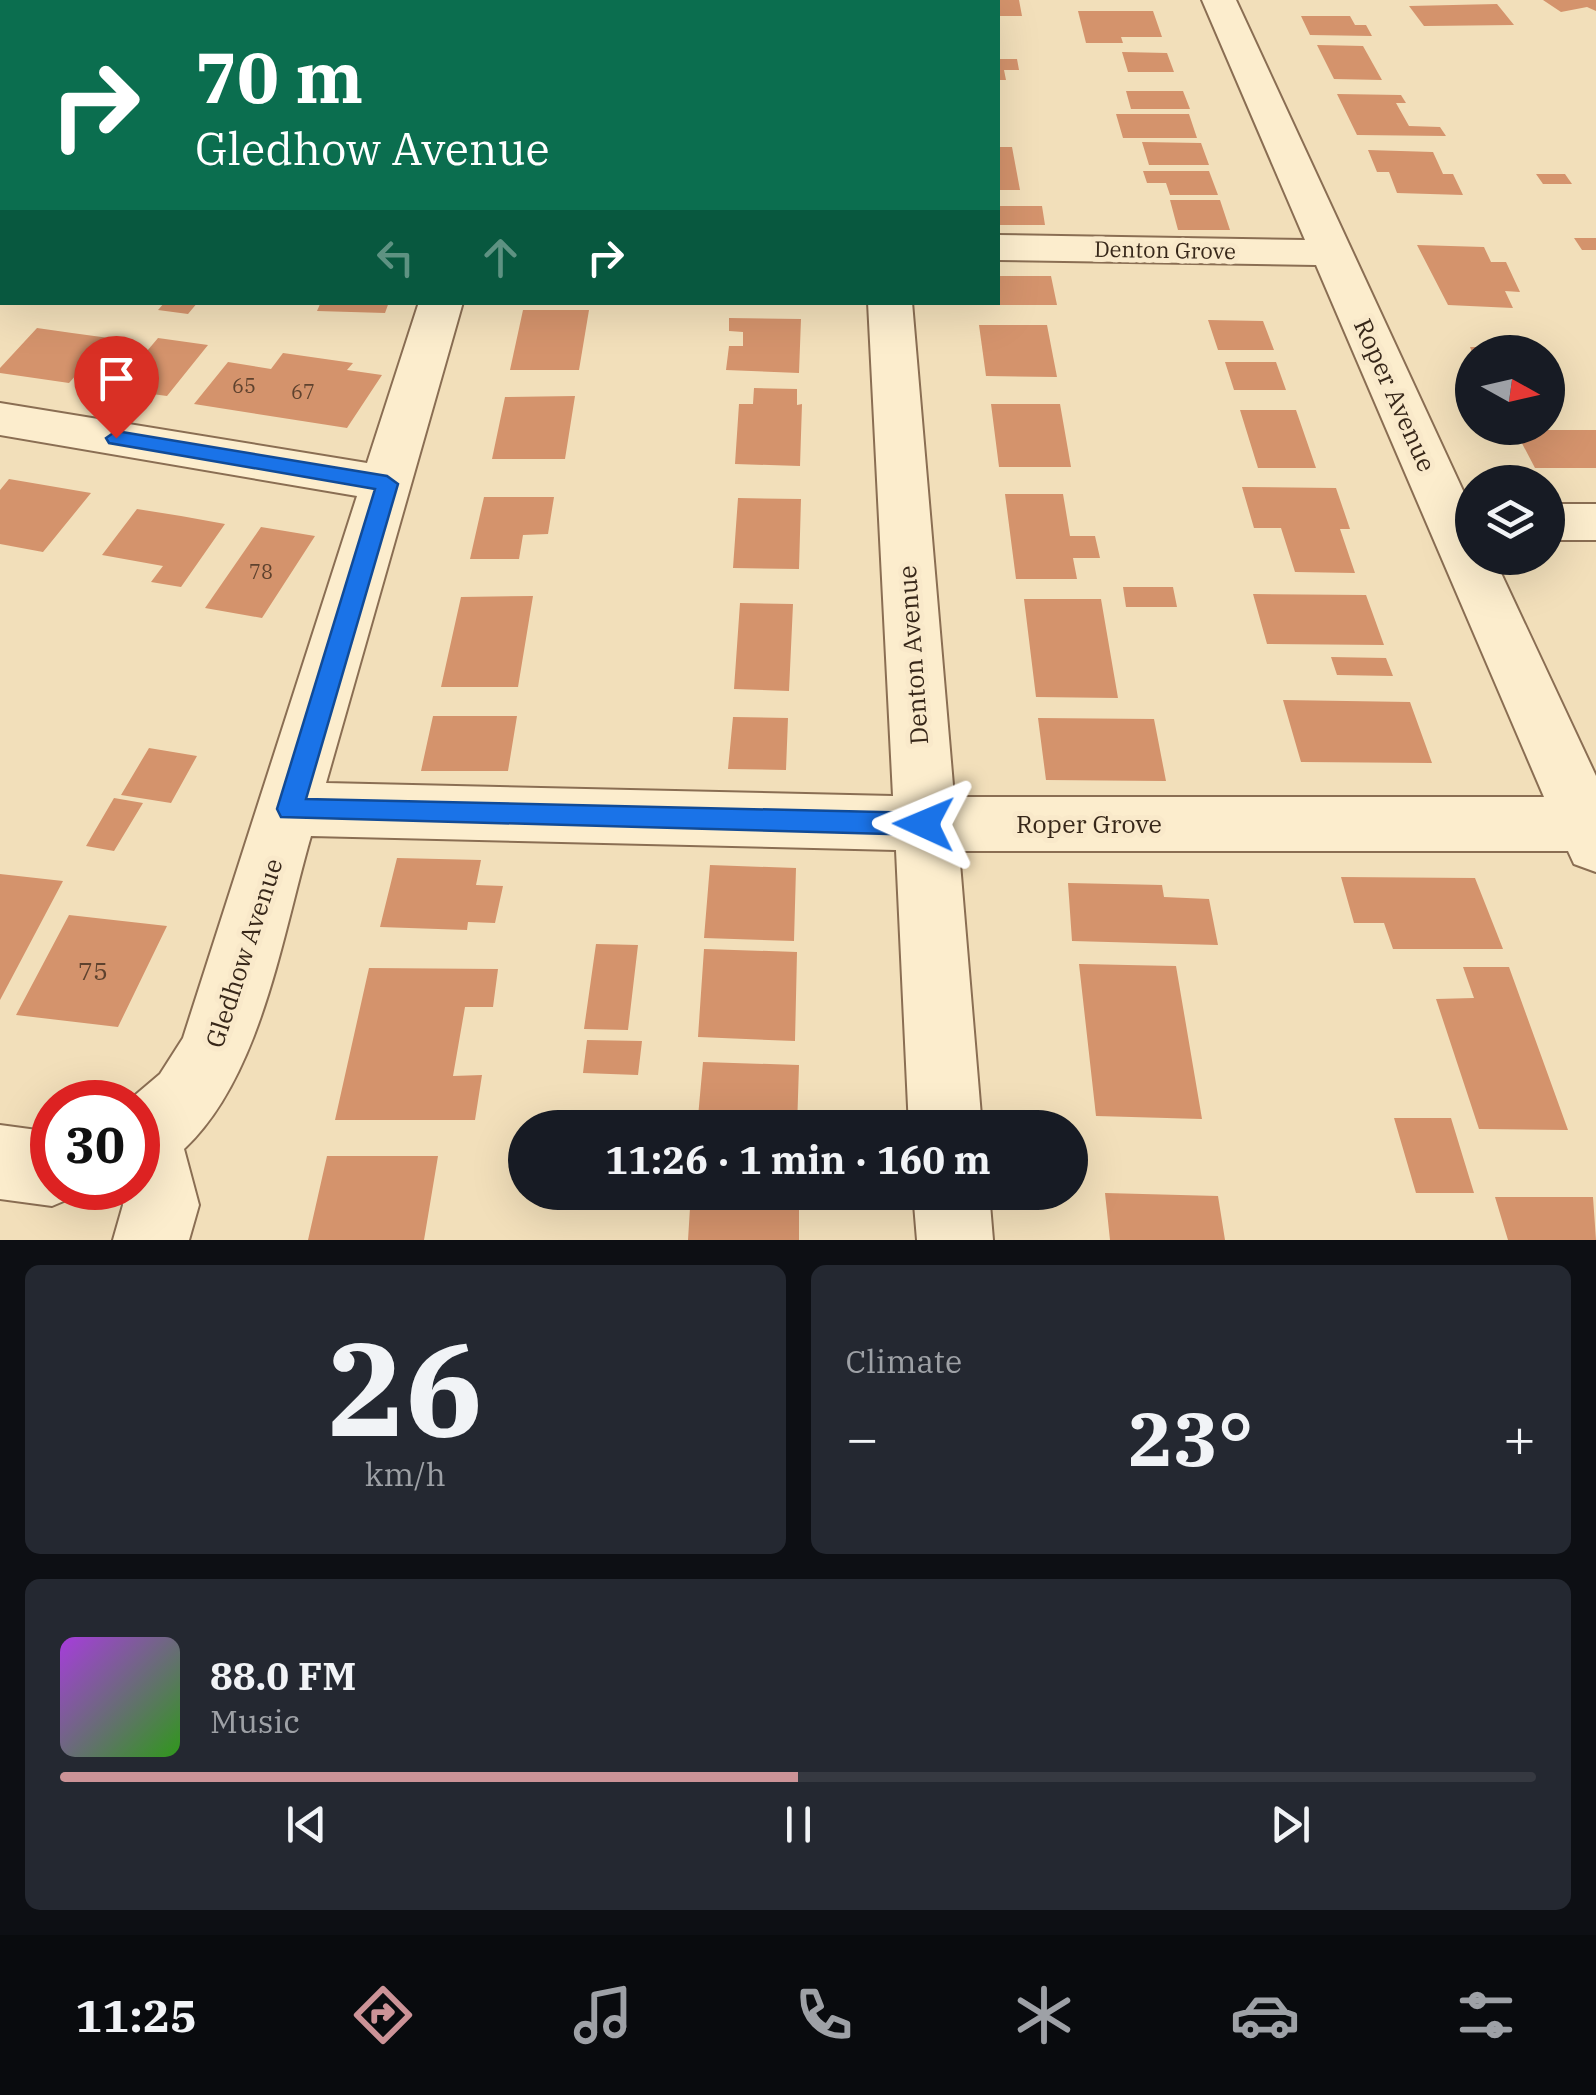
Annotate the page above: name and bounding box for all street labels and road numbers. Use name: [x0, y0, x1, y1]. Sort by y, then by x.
street label: Denton Grove: [1094, 234, 1236, 265]
street label: Roper Avenue: [1347, 313, 1444, 477]
street label: Denton Avenue: [890, 564, 935, 746]
street label: Roper Grove: [1016, 807, 1162, 840]
street label: Gledhow Avenue: [197, 854, 290, 1052]

